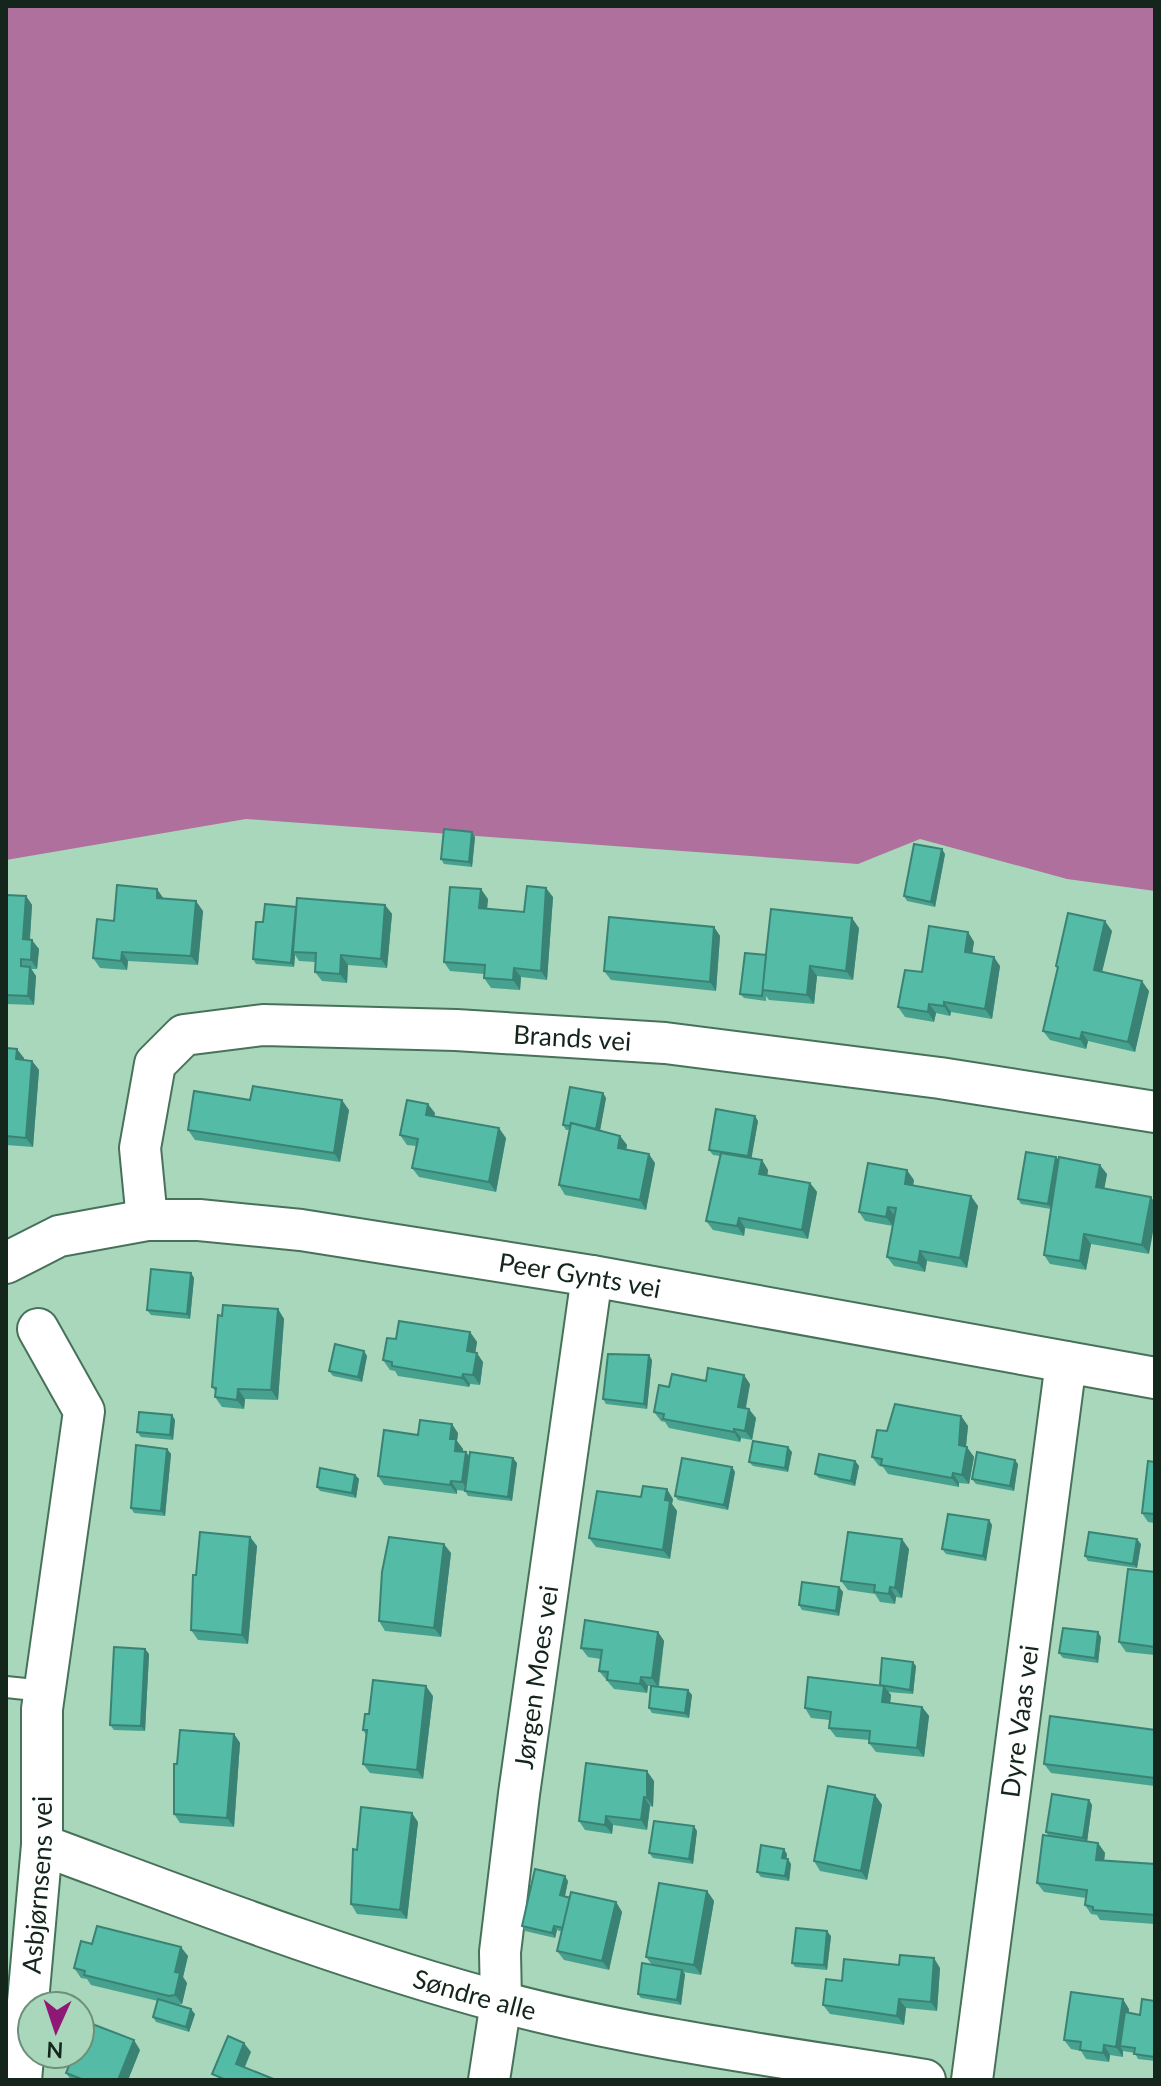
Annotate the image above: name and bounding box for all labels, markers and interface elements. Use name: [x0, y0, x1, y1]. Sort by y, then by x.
street label: Brands vei: [512, 1018, 632, 1057]
street label: Peer Gynts vei: [497, 1246, 664, 1304]
street label: Jørgen Moes vei: [507, 1583, 564, 1771]
street label: Dyre Vaas vei: [993, 1643, 1045, 1799]
street label: Asbjørnsens vei: [15, 1796, 58, 1975]
street label: Søndre alle: [410, 1962, 540, 2026]
north arrow: [16, 1990, 96, 2070]
text: N: [46, 2037, 64, 2064]

